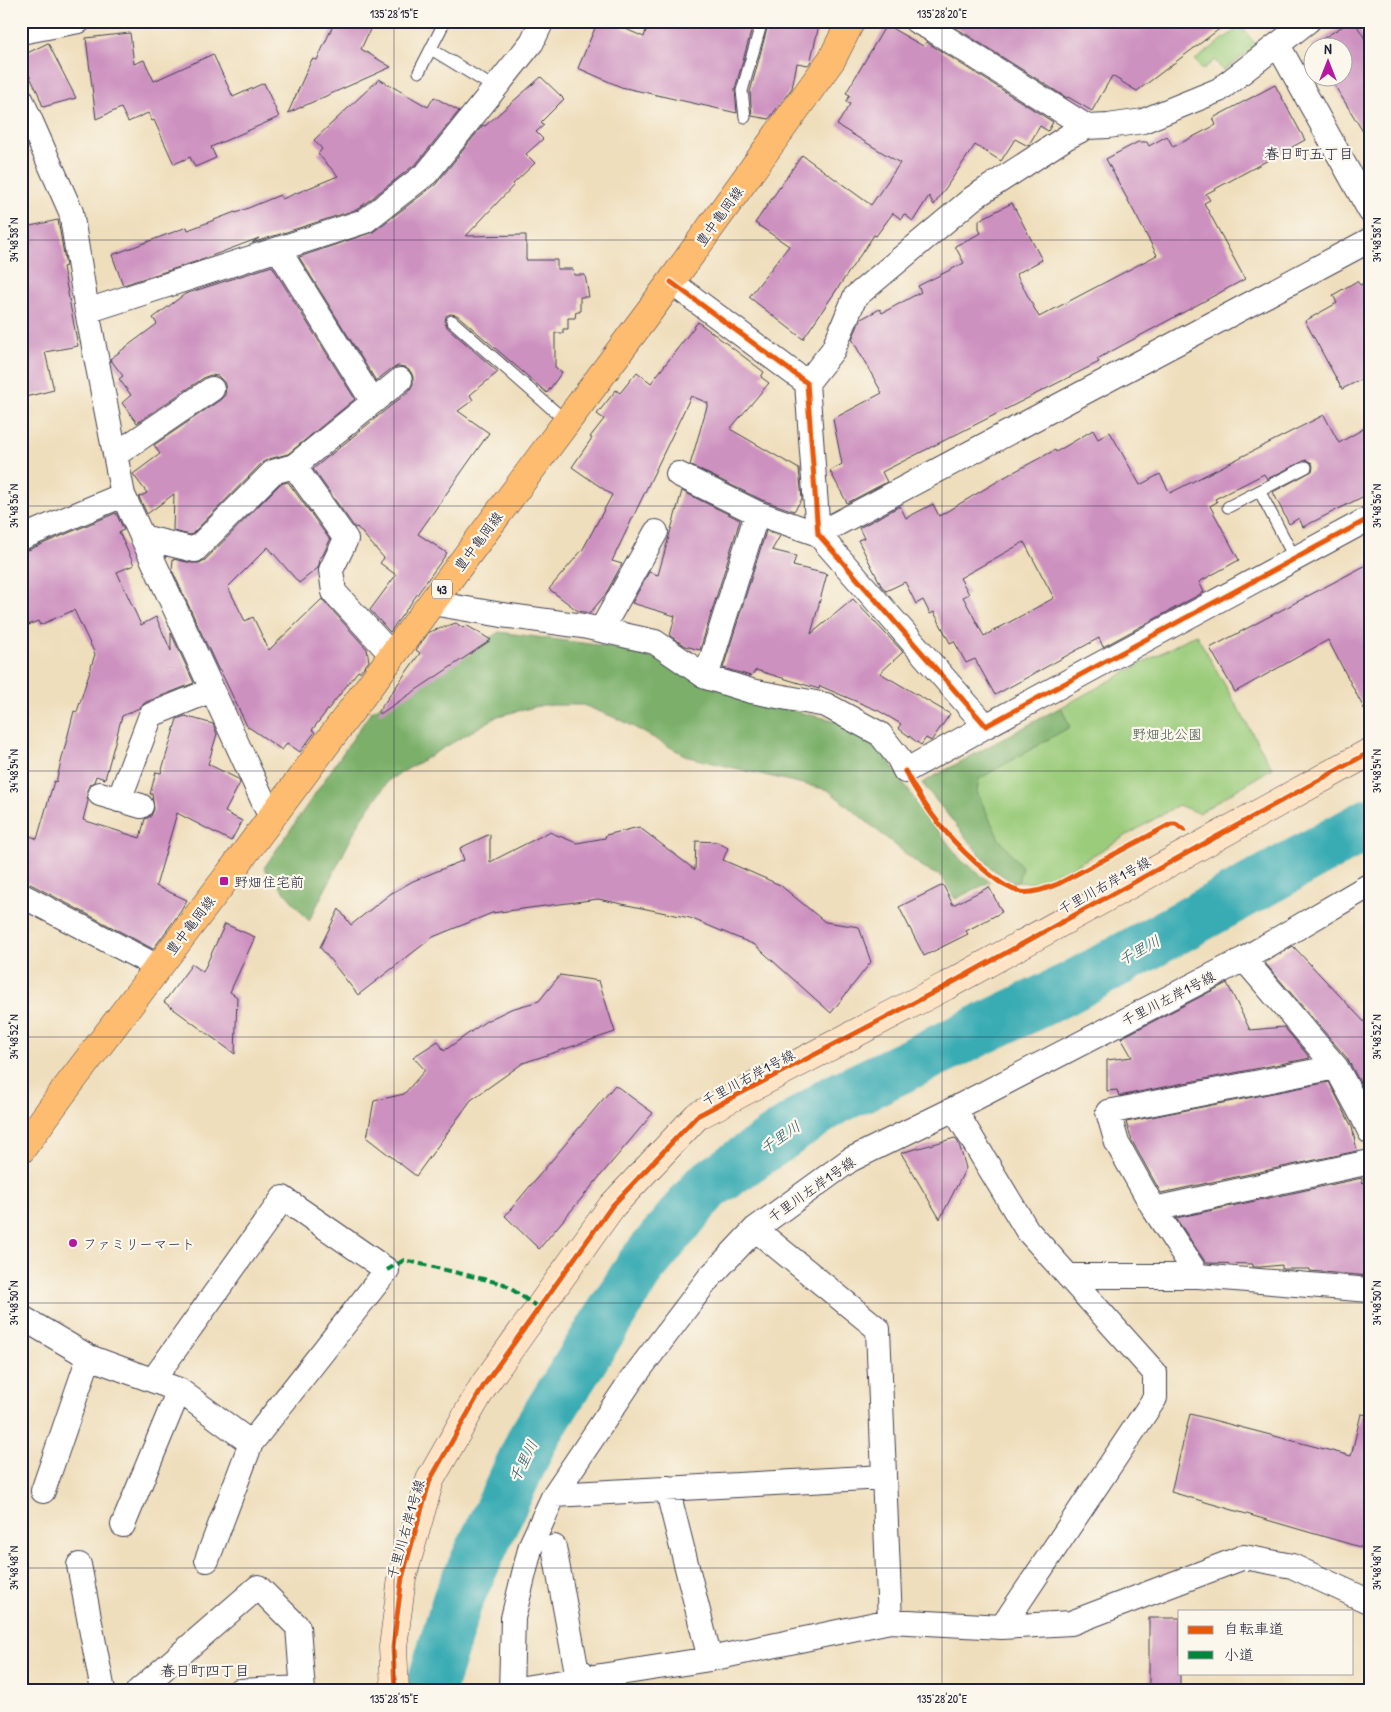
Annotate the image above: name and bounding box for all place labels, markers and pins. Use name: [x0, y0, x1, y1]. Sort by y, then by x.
place label: 野畑住宅前: [234, 872, 304, 891]
marker: 野畑住宅前: [218, 875, 230, 887]
place label: ファミリーマート: [83, 1234, 195, 1253]
marker: ファミリーマート: [67, 1237, 79, 1249]

